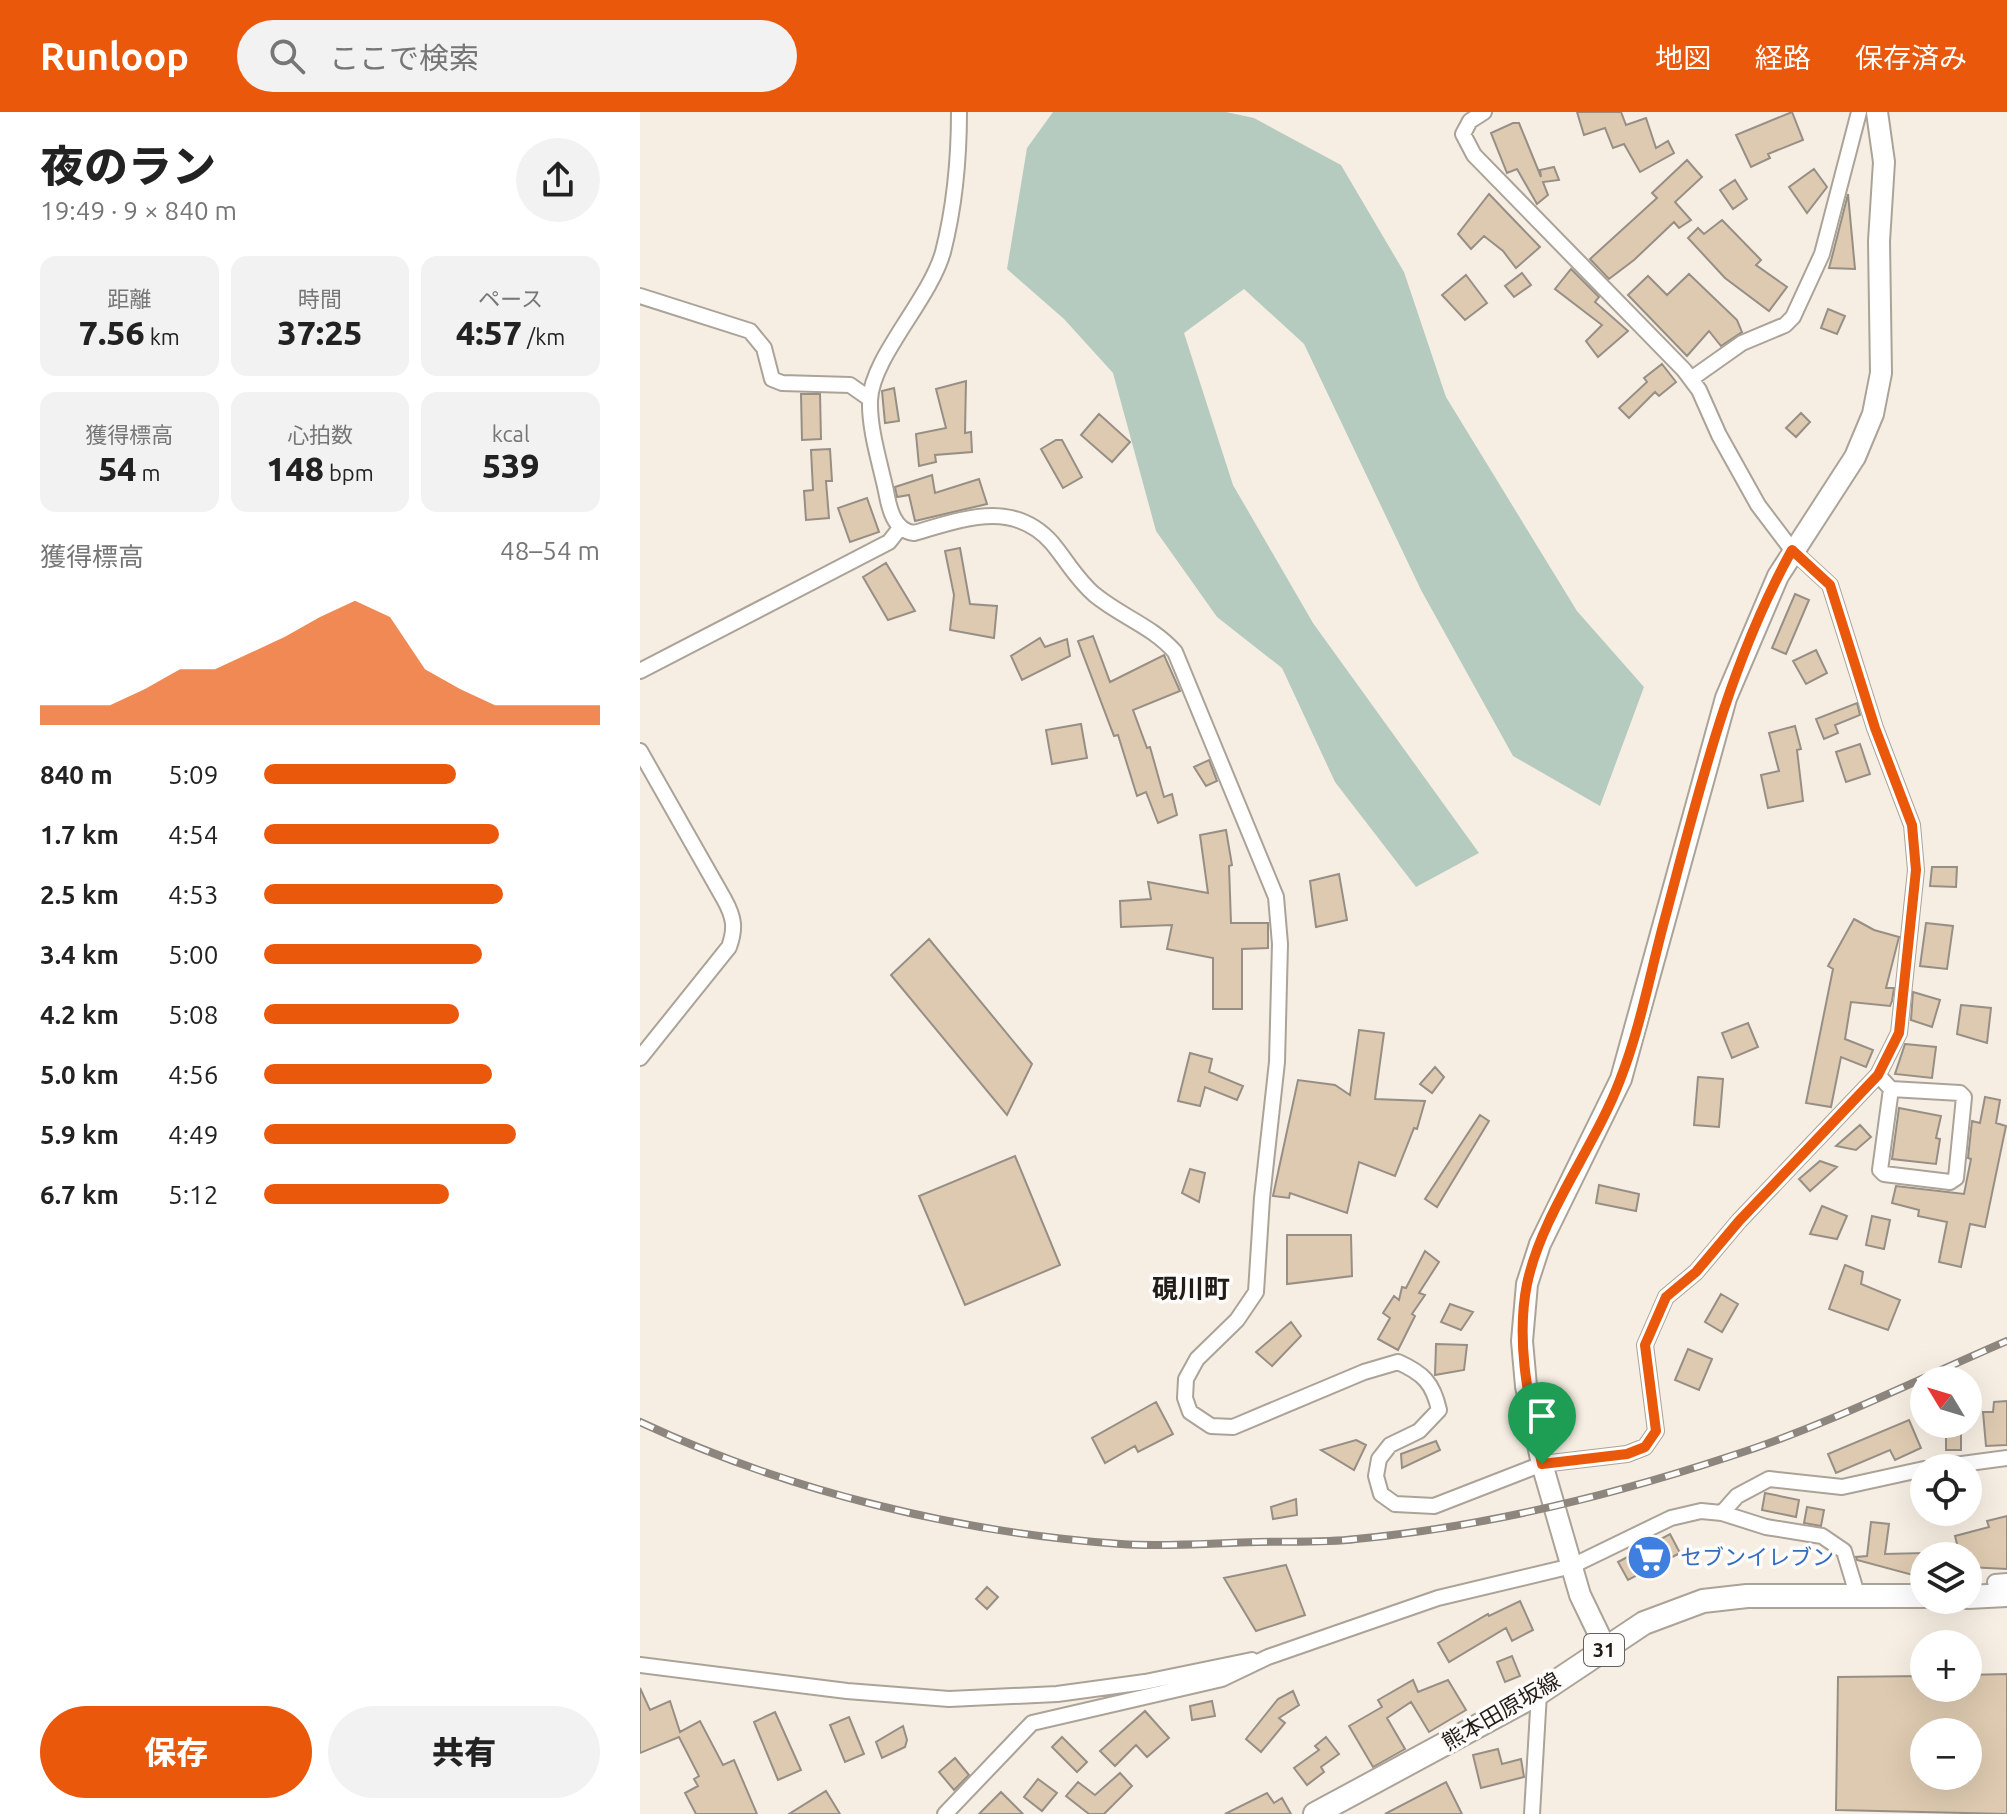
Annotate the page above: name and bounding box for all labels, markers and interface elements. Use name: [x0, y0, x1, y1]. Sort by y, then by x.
search box: [237, 20, 797, 92]
icon: search: [265, 34, 309, 78]
text: Runloop: [40, 35, 189, 77]
text: ここで検索: [329, 41, 479, 75]
text: 地図: [1655, 42, 1711, 73]
text: 経路: [1755, 42, 1811, 73]
text: 保存済み: [1855, 42, 1967, 73]
button: share: [516, 138, 600, 222]
text: 夜のラン: [40, 141, 216, 190]
text: 19:49 · 9 × 840 m: [40, 196, 237, 225]
text: 距離: [107, 286, 151, 311]
text: 時間: [298, 286, 342, 311]
text: ペース: [478, 286, 543, 311]
text: 7.56: [79, 313, 145, 351]
text: 37:25: [277, 313, 363, 351]
text: 4:57: [456, 313, 522, 351]
text: km: [145, 324, 180, 349]
text: /km: [522, 324, 565, 349]
text: kcal: [492, 421, 530, 446]
text: 獲得標高: [85, 422, 173, 447]
text: 心拍数: [287, 422, 353, 447]
text: 539: [482, 446, 539, 484]
text: 54: [98, 449, 136, 487]
text: 148: [266, 449, 324, 487]
text: m: [136, 460, 161, 485]
text: bpm: [324, 460, 374, 485]
text: 48–54 m: [500, 536, 600, 565]
text: 獲得標高: [40, 542, 144, 571]
text: 840 m: [40, 760, 113, 789]
text: 5:09: [168, 760, 218, 789]
text: 1.7 km: [40, 820, 119, 849]
text: 4:54: [168, 820, 218, 849]
text: 2.5 km: [40, 880, 119, 909]
text: 4:53: [168, 880, 218, 909]
text: 3.4 km: [40, 940, 119, 969]
text: 5:00: [168, 940, 218, 969]
text: 4.2 km: [40, 1000, 119, 1029]
text: 5:08: [168, 1000, 218, 1029]
text: 5.0 km: [40, 1060, 119, 1089]
text: 4:56: [168, 1060, 218, 1089]
text: 5.9 km: [40, 1120, 119, 1149]
text: 4:49: [168, 1120, 218, 1149]
text: 6.7 km: [40, 1180, 119, 1209]
text: 5:12: [168, 1180, 218, 1209]
district label: 硯川町: [1152, 1274, 1230, 1303]
north arrow: [1910, 1366, 1982, 1438]
map controls: [1910, 1366, 1982, 1790]
pin: [1508, 1382, 1576, 1464]
icon: arrive: [1520, 1394, 1564, 1438]
button: locate: [1910, 1454, 1982, 1526]
supermarket icon: セブンイレブン: [1625, 1533, 1673, 1581]
button: layers: [1910, 1542, 1982, 1614]
place label: セブンイレブン: [1680, 1544, 1834, 1569]
button: +: [1910, 1630, 1982, 1702]
road number: 31: [1584, 1634, 1624, 1666]
street label: 熊本田原坂線: [1437, 1667, 1564, 1754]
button: 保存: [40, 1706, 312, 1798]
button: 共有: [328, 1706, 600, 1798]
button: −: [1910, 1718, 1982, 1790]

